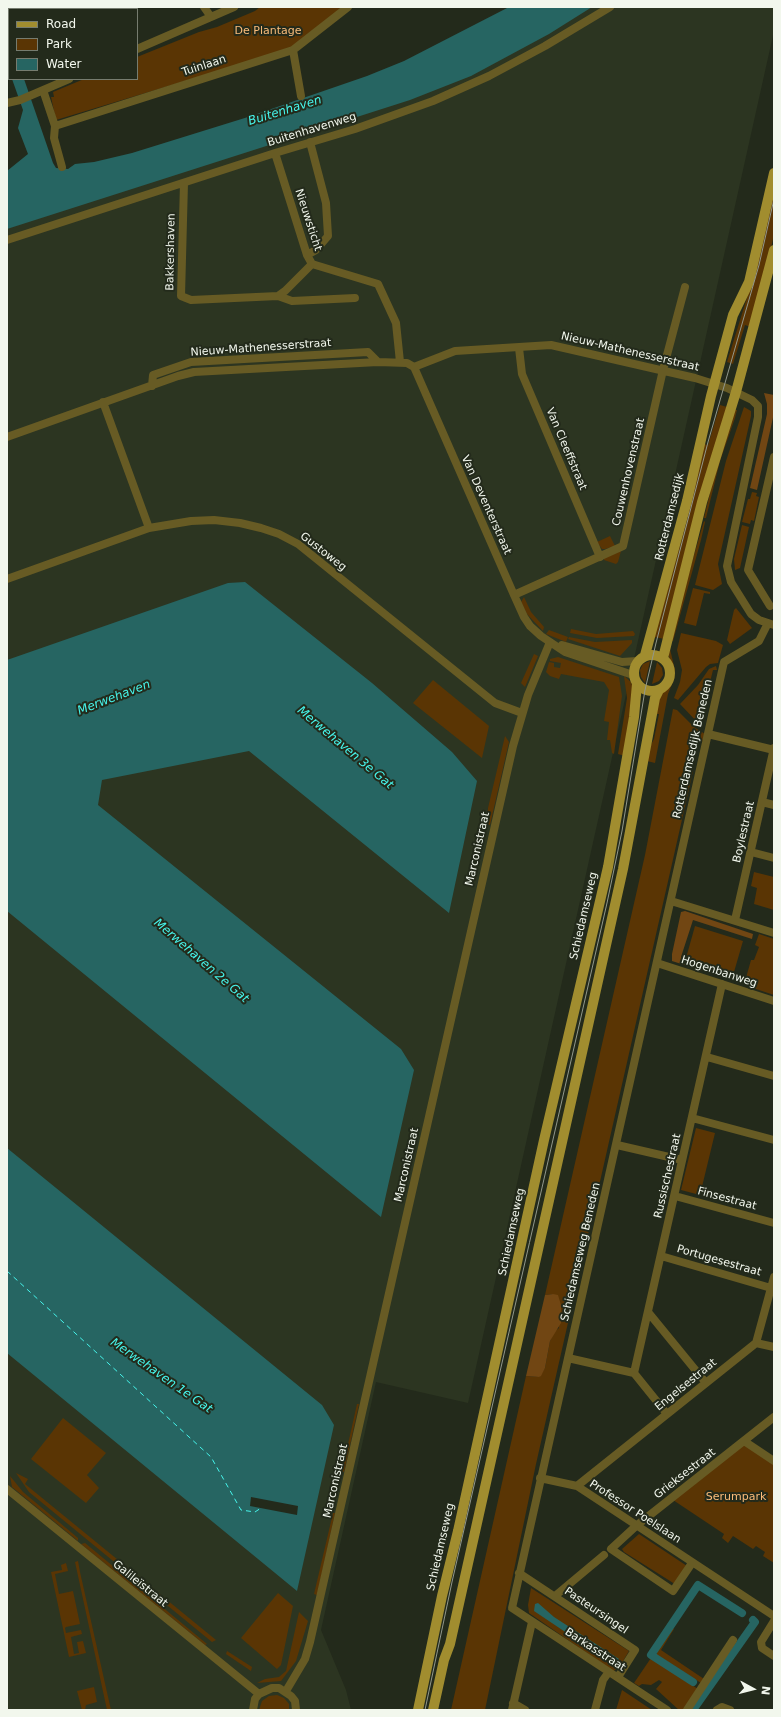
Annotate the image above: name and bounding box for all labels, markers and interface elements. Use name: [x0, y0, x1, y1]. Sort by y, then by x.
legend: [8, 8, 138, 80]
text: Road: [46, 17, 76, 31]
park label: De Plantage: [235, 24, 301, 38]
text: Park: [46, 37, 72, 51]
street label: Tuinlaan: [180, 53, 228, 79]
text: Water: [46, 57, 81, 71]
water label: Buitenhaven: [247, 93, 323, 129]
street label: Buitenhavenweg: [266, 110, 358, 150]
street label: Nieuwsticht: [292, 187, 324, 253]
street label: Bakkershaven: [164, 213, 178, 291]
street label: Nieuw-Mathenesserstraat: [560, 330, 700, 374]
street label: Nieuw-Mathenesserstraat: [190, 336, 332, 360]
street label: Van Cleeffstraat: [543, 406, 589, 492]
street label: Couwenhovenstraat: [610, 417, 648, 527]
street label: Van Deventerstraat: [458, 453, 514, 557]
street label: Rotterdamsedijk: [653, 472, 687, 562]
street label: Gustoweg: [297, 530, 349, 574]
water label: Merwehaven: [76, 677, 152, 719]
street label: Rotterdamsedijk Beneden: [671, 678, 715, 820]
water label: Merwehaven 3e Gat: [294, 704, 396, 792]
street label: Boylestraat: [730, 800, 758, 864]
street label: Marconistraat: [463, 811, 493, 887]
street label: Schiedamseweg: [568, 871, 600, 961]
water label: Merwehaven 2e Gat: [151, 916, 251, 1006]
street label: Hogenbanweg: [679, 953, 759, 991]
street label: Marconistraat: [392, 1127, 422, 1203]
street label: Russischestraat: [652, 1132, 684, 1220]
street label: Schiedamseweg Beneden: [559, 1181, 603, 1323]
street label: Finsestraat: [696, 1185, 758, 1213]
street label: Schiedamseweg: [496, 1187, 528, 1277]
street label: Portugesestraat: [675, 1243, 763, 1279]
water label: Merwehaven 1e Gat: [107, 1335, 215, 1417]
street label: Engelsestraat: [652, 1356, 720, 1414]
street label: Marconistraat: [321, 1443, 351, 1519]
street label: Grieksestraat: [652, 1446, 718, 1502]
street label: Professor Poelslaan: [587, 1478, 683, 1546]
park label: Serumpark: [706, 1490, 766, 1504]
street label: Schiedamseweg: [425, 1502, 457, 1592]
street label: Galileïstraat: [110, 1558, 170, 1610]
street label: Pasteursingel: [562, 1585, 630, 1637]
street label: Barkasstraat: [562, 1625, 628, 1675]
north arrow: [733, 1669, 773, 1709]
text: N: [758, 1685, 772, 1696]

